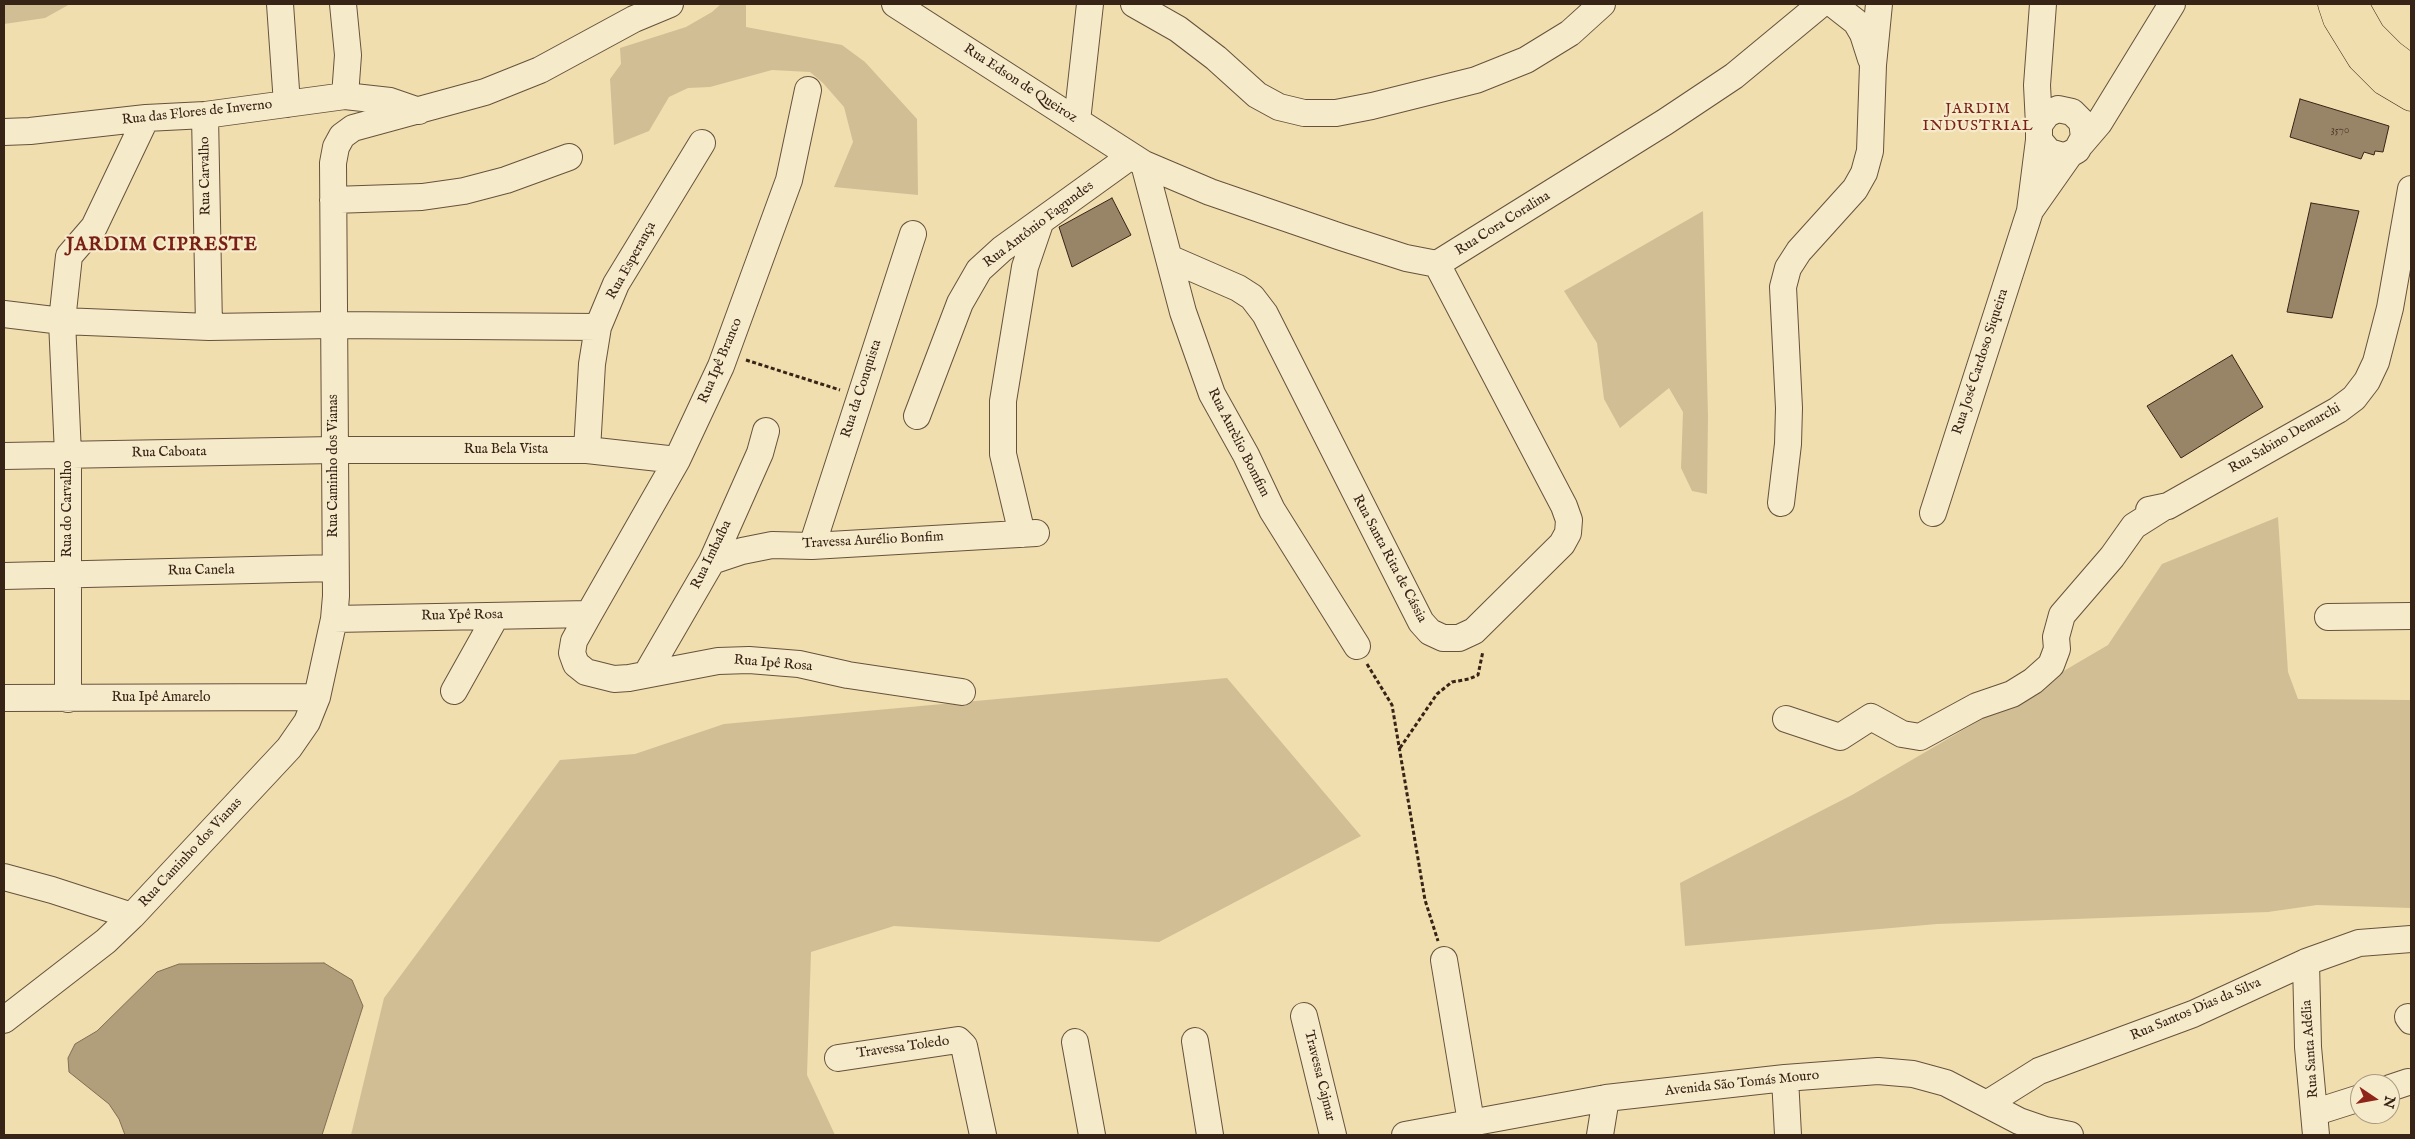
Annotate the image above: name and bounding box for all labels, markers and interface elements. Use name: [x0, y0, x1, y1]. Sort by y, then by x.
street label: Rua Edson de Queiroz: [960, 41, 1080, 127]
street label: Rua das Flores de Inverno: [121, 97, 273, 129]
district label: JARDIM INDUSTRIAL: [1921, 101, 2035, 136]
house number: 3570: [2331, 124, 2349, 138]
street label: Rua Carvalho: [197, 136, 215, 216]
street label: Rua Antônio Fagundes: [981, 178, 1097, 272]
street label: Rua Cora Coralina: [1453, 188, 1553, 260]
street label: Rua Esperança: [604, 219, 660, 303]
district label: JARDIM CIPRESTE: [64, 235, 260, 257]
street label: Rua José Cardoso Siqueira: [1949, 287, 2013, 437]
street label: Rua Ipê Branco: [695, 316, 747, 406]
street label: Rua da Conquista: [838, 338, 886, 440]
street label: Rua Aurèlio Bomfim: [1203, 386, 1273, 500]
street label: Rua Caminho dos Vianas: [326, 394, 342, 538]
street label: Rua Sabino Demarchi: [2226, 400, 2344, 478]
street label: Rua Bela Vista: [464, 442, 548, 458]
street label: Rua Caboata: [131, 444, 207, 462]
street label: Rua do Carvalho: [60, 460, 76, 558]
street label: Rua Santa Rita de Cássia: [1348, 492, 1430, 626]
street label: Rua Imbaíba: [688, 518, 736, 592]
street label: Travessa Aurélio Bonfim: [802, 529, 944, 553]
street label: Rua Canela: [167, 562, 235, 580]
street label: Rua Ypê Rosa: [421, 607, 503, 625]
street label: Rua Ipê Rosa: [733, 652, 813, 676]
street label: Rua Ipê Amarelo: [111, 690, 211, 706]
street label: Rua Caminho dos Vianas: [136, 795, 246, 911]
street label: Rua Santos Dias da Silva: [2128, 975, 2264, 1045]
street label: Rua Santa Adélia: [2299, 999, 2323, 1099]
street label: Travessa Cajmar: [1300, 1029, 1338, 1123]
street label: Travessa Toledo: [856, 1033, 950, 1063]
street label: Avenida São Tomás Mouro: [1664, 1068, 1820, 1100]
north arrow: [2350, 1074, 2400, 1124]
text: N: [2379, 1094, 2399, 1110]

